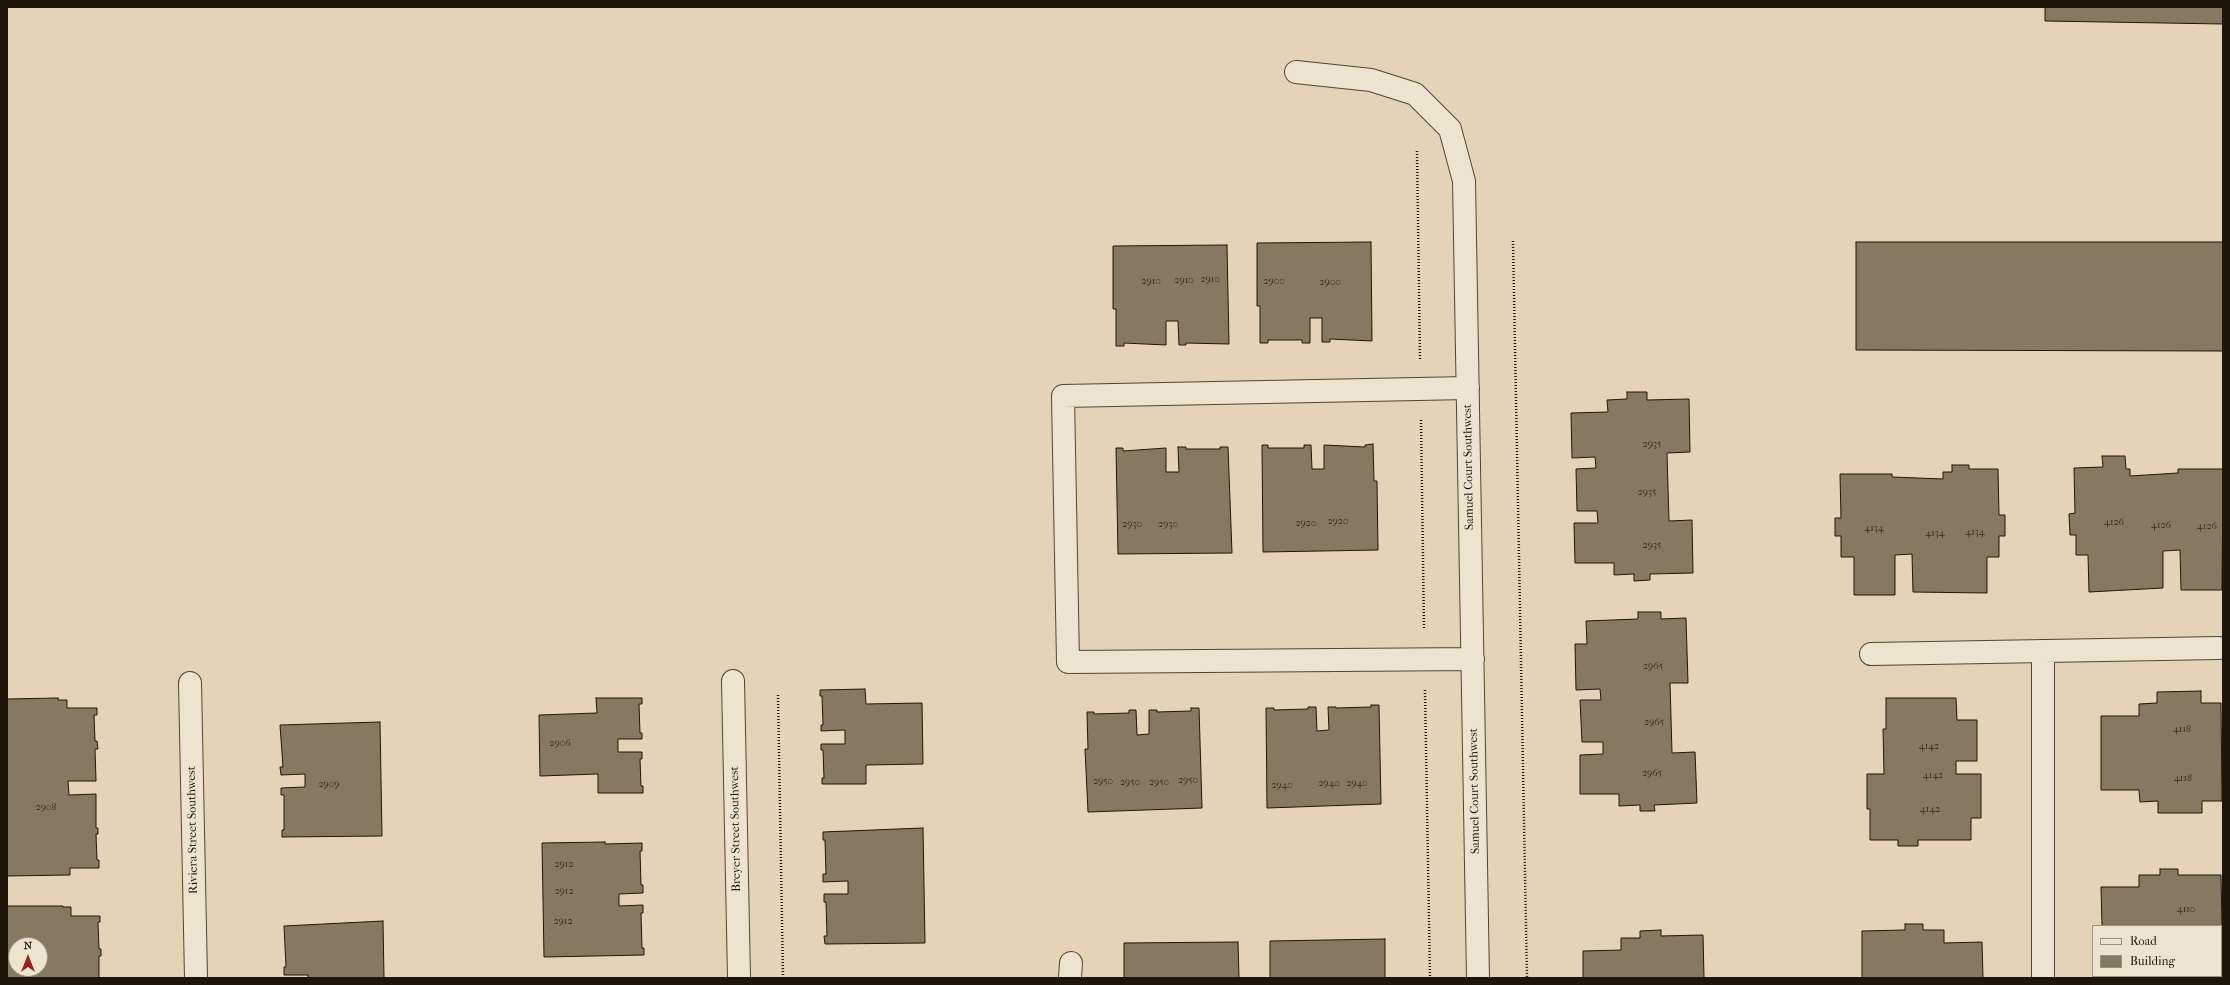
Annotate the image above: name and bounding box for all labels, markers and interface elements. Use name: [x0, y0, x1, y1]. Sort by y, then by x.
house number: 2910: [1200, 274, 1220, 286]
house number: 2910: [1174, 275, 1194, 287]
house number: 2910: [1141, 276, 1161, 288]
house number: 2900: [1263, 276, 1285, 288]
house number: 2900: [1319, 277, 1341, 289]
street label: Samuel Court Southwest: [1461, 404, 1477, 530]
house number: 2935: [1643, 439, 1661, 451]
house number: 2935: [1638, 487, 1656, 499]
house number: 2920: [1327, 516, 1349, 528]
house number: 4126: [2104, 517, 2124, 529]
house number: 2920: [1295, 518, 1317, 530]
house number: 2930: [1122, 519, 1142, 531]
house number: 2930: [1158, 519, 1178, 531]
house number: 4126: [2151, 520, 2171, 532]
house number: 4126: [2197, 521, 2217, 533]
house number: 4134: [1864, 523, 1884, 535]
house number: 4134: [1965, 527, 1985, 539]
house number: 4134: [1925, 528, 1945, 540]
house number: 2935: [1643, 540, 1661, 552]
house number: 2965: [1643, 661, 1663, 673]
house number: 2965: [1644, 717, 1664, 729]
house number: 4118: [2173, 724, 2191, 736]
street label: Samuel Court Southwest: [1467, 728, 1483, 854]
house number: 2906: [549, 738, 571, 750]
house number: 4142: [1919, 741, 1939, 753]
street label: Riviera Street Southwest: [185, 766, 201, 894]
street label: Breyer Street Southwest: [728, 766, 744, 892]
house number: 2965: [1642, 768, 1662, 780]
house number: 4142: [1923, 770, 1943, 782]
house number: 4118: [2174, 773, 2192, 785]
house number: 2950: [1178, 775, 1198, 787]
house number: 2950: [1093, 776, 1113, 788]
house number: 2950: [1120, 777, 1140, 789]
house number: 2950: [1149, 777, 1169, 789]
house number: 2940: [1318, 778, 1340, 790]
house number: 2940: [1346, 778, 1368, 790]
house number: 2909: [318, 779, 340, 791]
house number: 2940: [1271, 780, 1293, 792]
house number: 2908: [36, 802, 56, 814]
house number: 4142: [1920, 804, 1940, 816]
house number: 2912: [554, 859, 574, 871]
house number: 2912: [554, 886, 574, 898]
house number: 4110: [2177, 904, 2195, 916]
house number: 2912: [553, 916, 573, 928]
legend: [2092, 925, 2222, 977]
text: Road: [2130, 934, 2157, 948]
north arrow: [8, 937, 48, 977]
text: N: [24, 939, 32, 952]
text: Building: [2130, 954, 2175, 968]

